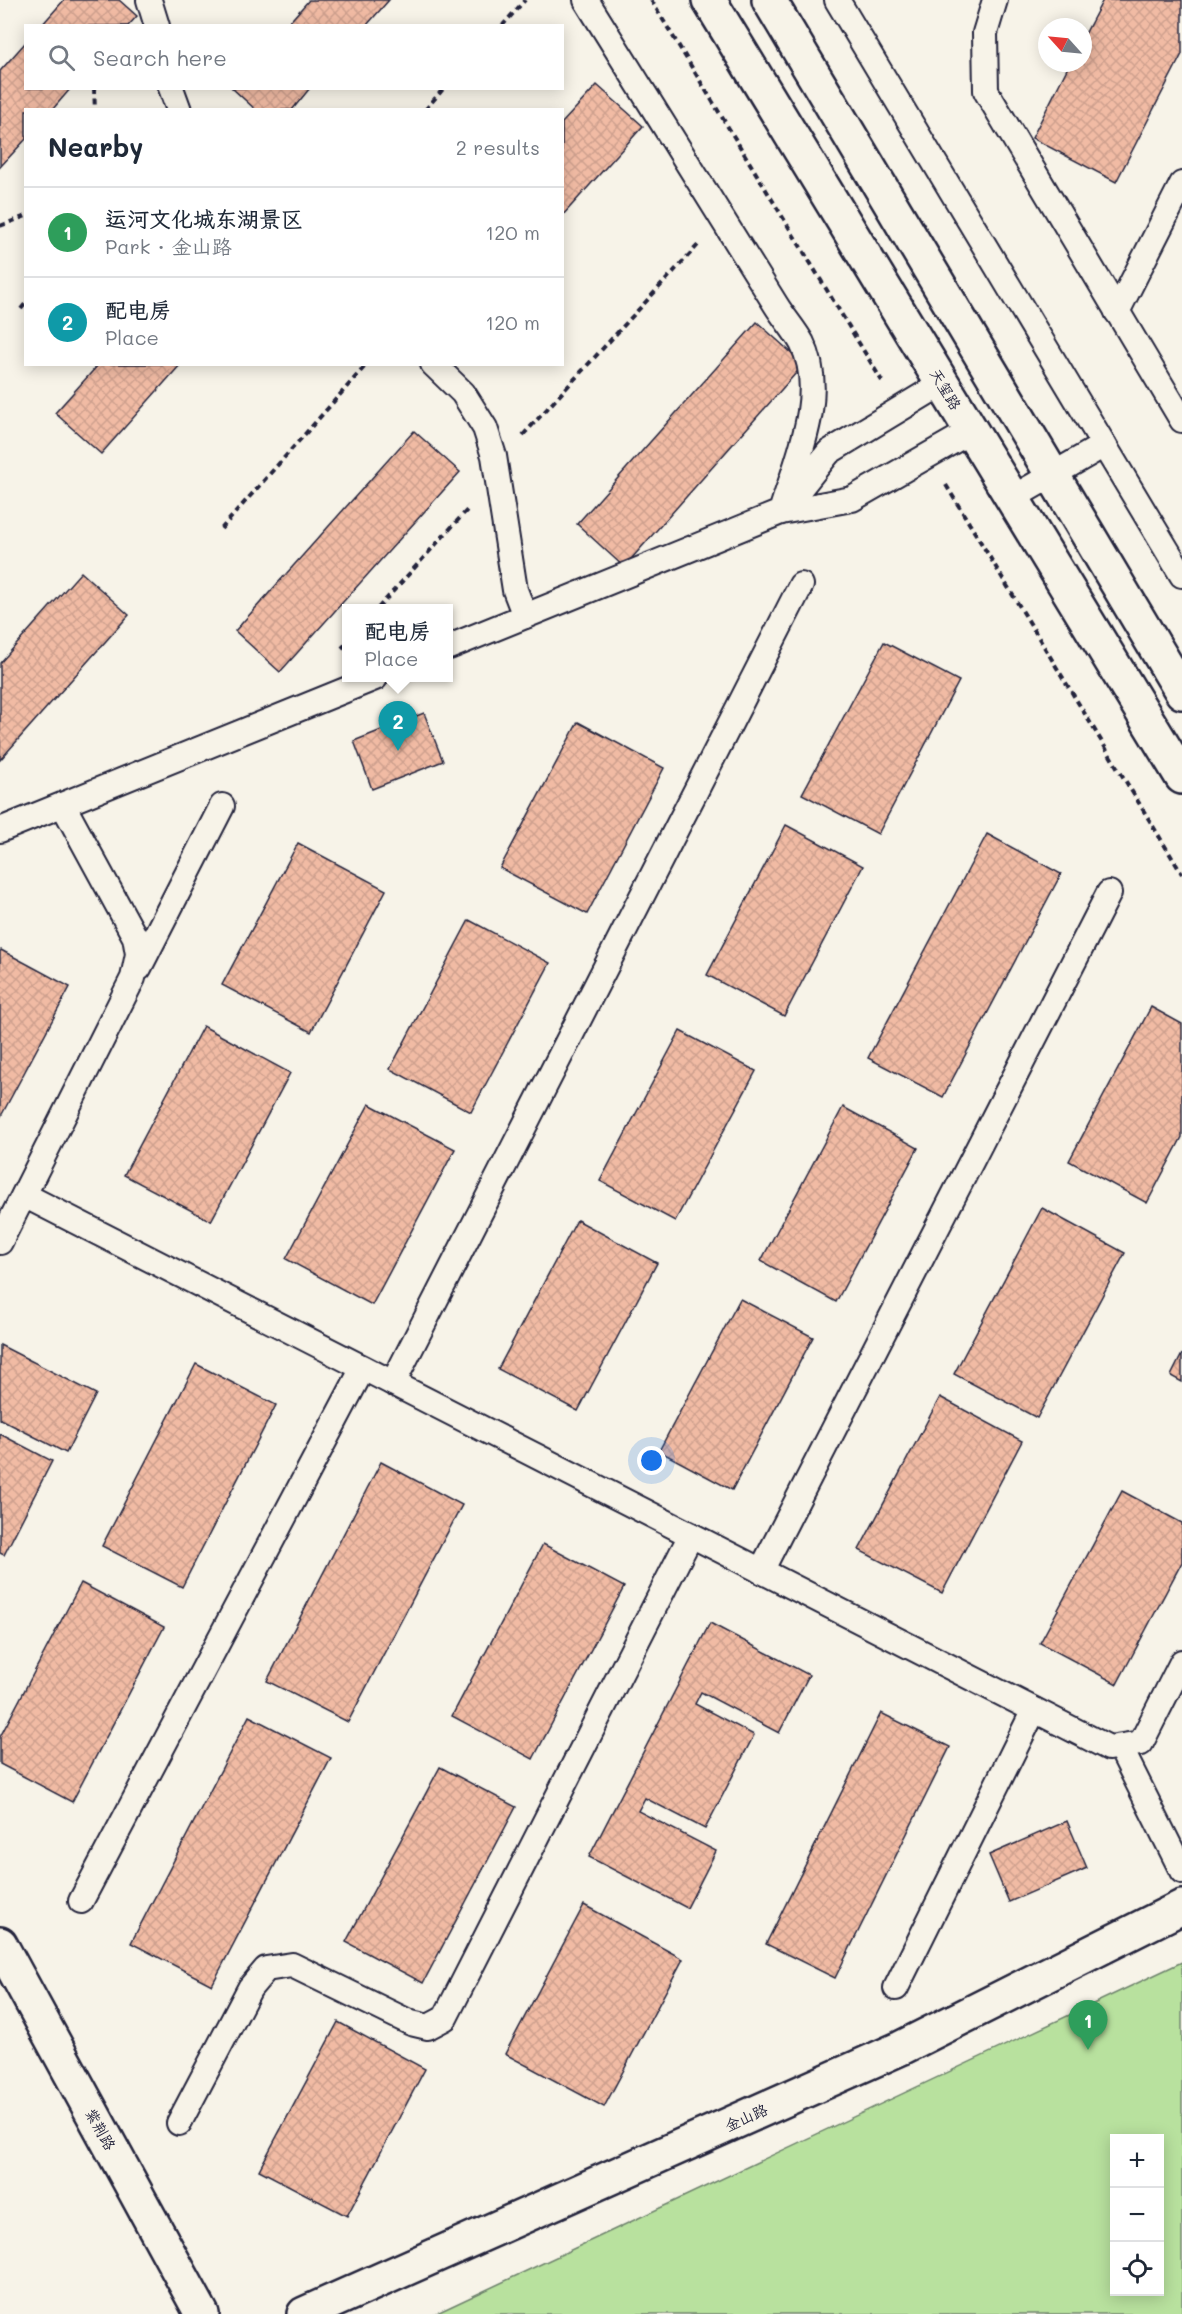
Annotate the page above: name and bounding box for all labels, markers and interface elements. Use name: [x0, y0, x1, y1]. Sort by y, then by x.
north arrow: [1038, 18, 1092, 72]
search box: [24, 24, 564, 90]
icon: search: [45, 41, 78, 74]
text: Search here: [93, 43, 227, 72]
text: Nearby: [48, 130, 143, 164]
text: 2 results: [456, 134, 540, 160]
text: 运河文化城东湖景区: [105, 204, 303, 233]
text: 1: [63, 219, 72, 245]
text: 120 m: [485, 219, 540, 245]
text: Park · 金山路: [105, 233, 232, 259]
text: 配电房: [105, 295, 171, 324]
text: 2: [62, 309, 73, 335]
text: 120 m: [485, 309, 540, 335]
text: Place: [105, 324, 159, 350]
street label: 天玺路: [926, 365, 966, 413]
popup: [342, 604, 453, 682]
text: 配电房: [364, 616, 431, 645]
text: Place: [364, 645, 418, 671]
pin: 2: [378, 702, 418, 751]
your location: [637, 1446, 666, 1475]
pin: 1: [1068, 2000, 1108, 2050]
street label: 金山路: [721, 2099, 771, 2135]
street label: 紫荆路: [81, 2104, 121, 2154]
map controls: [1110, 2134, 1164, 2296]
button: +: [1110, 2134, 1164, 2188]
button: −: [1110, 2188, 1164, 2242]
button: locate: [1110, 2242, 1164, 2296]

